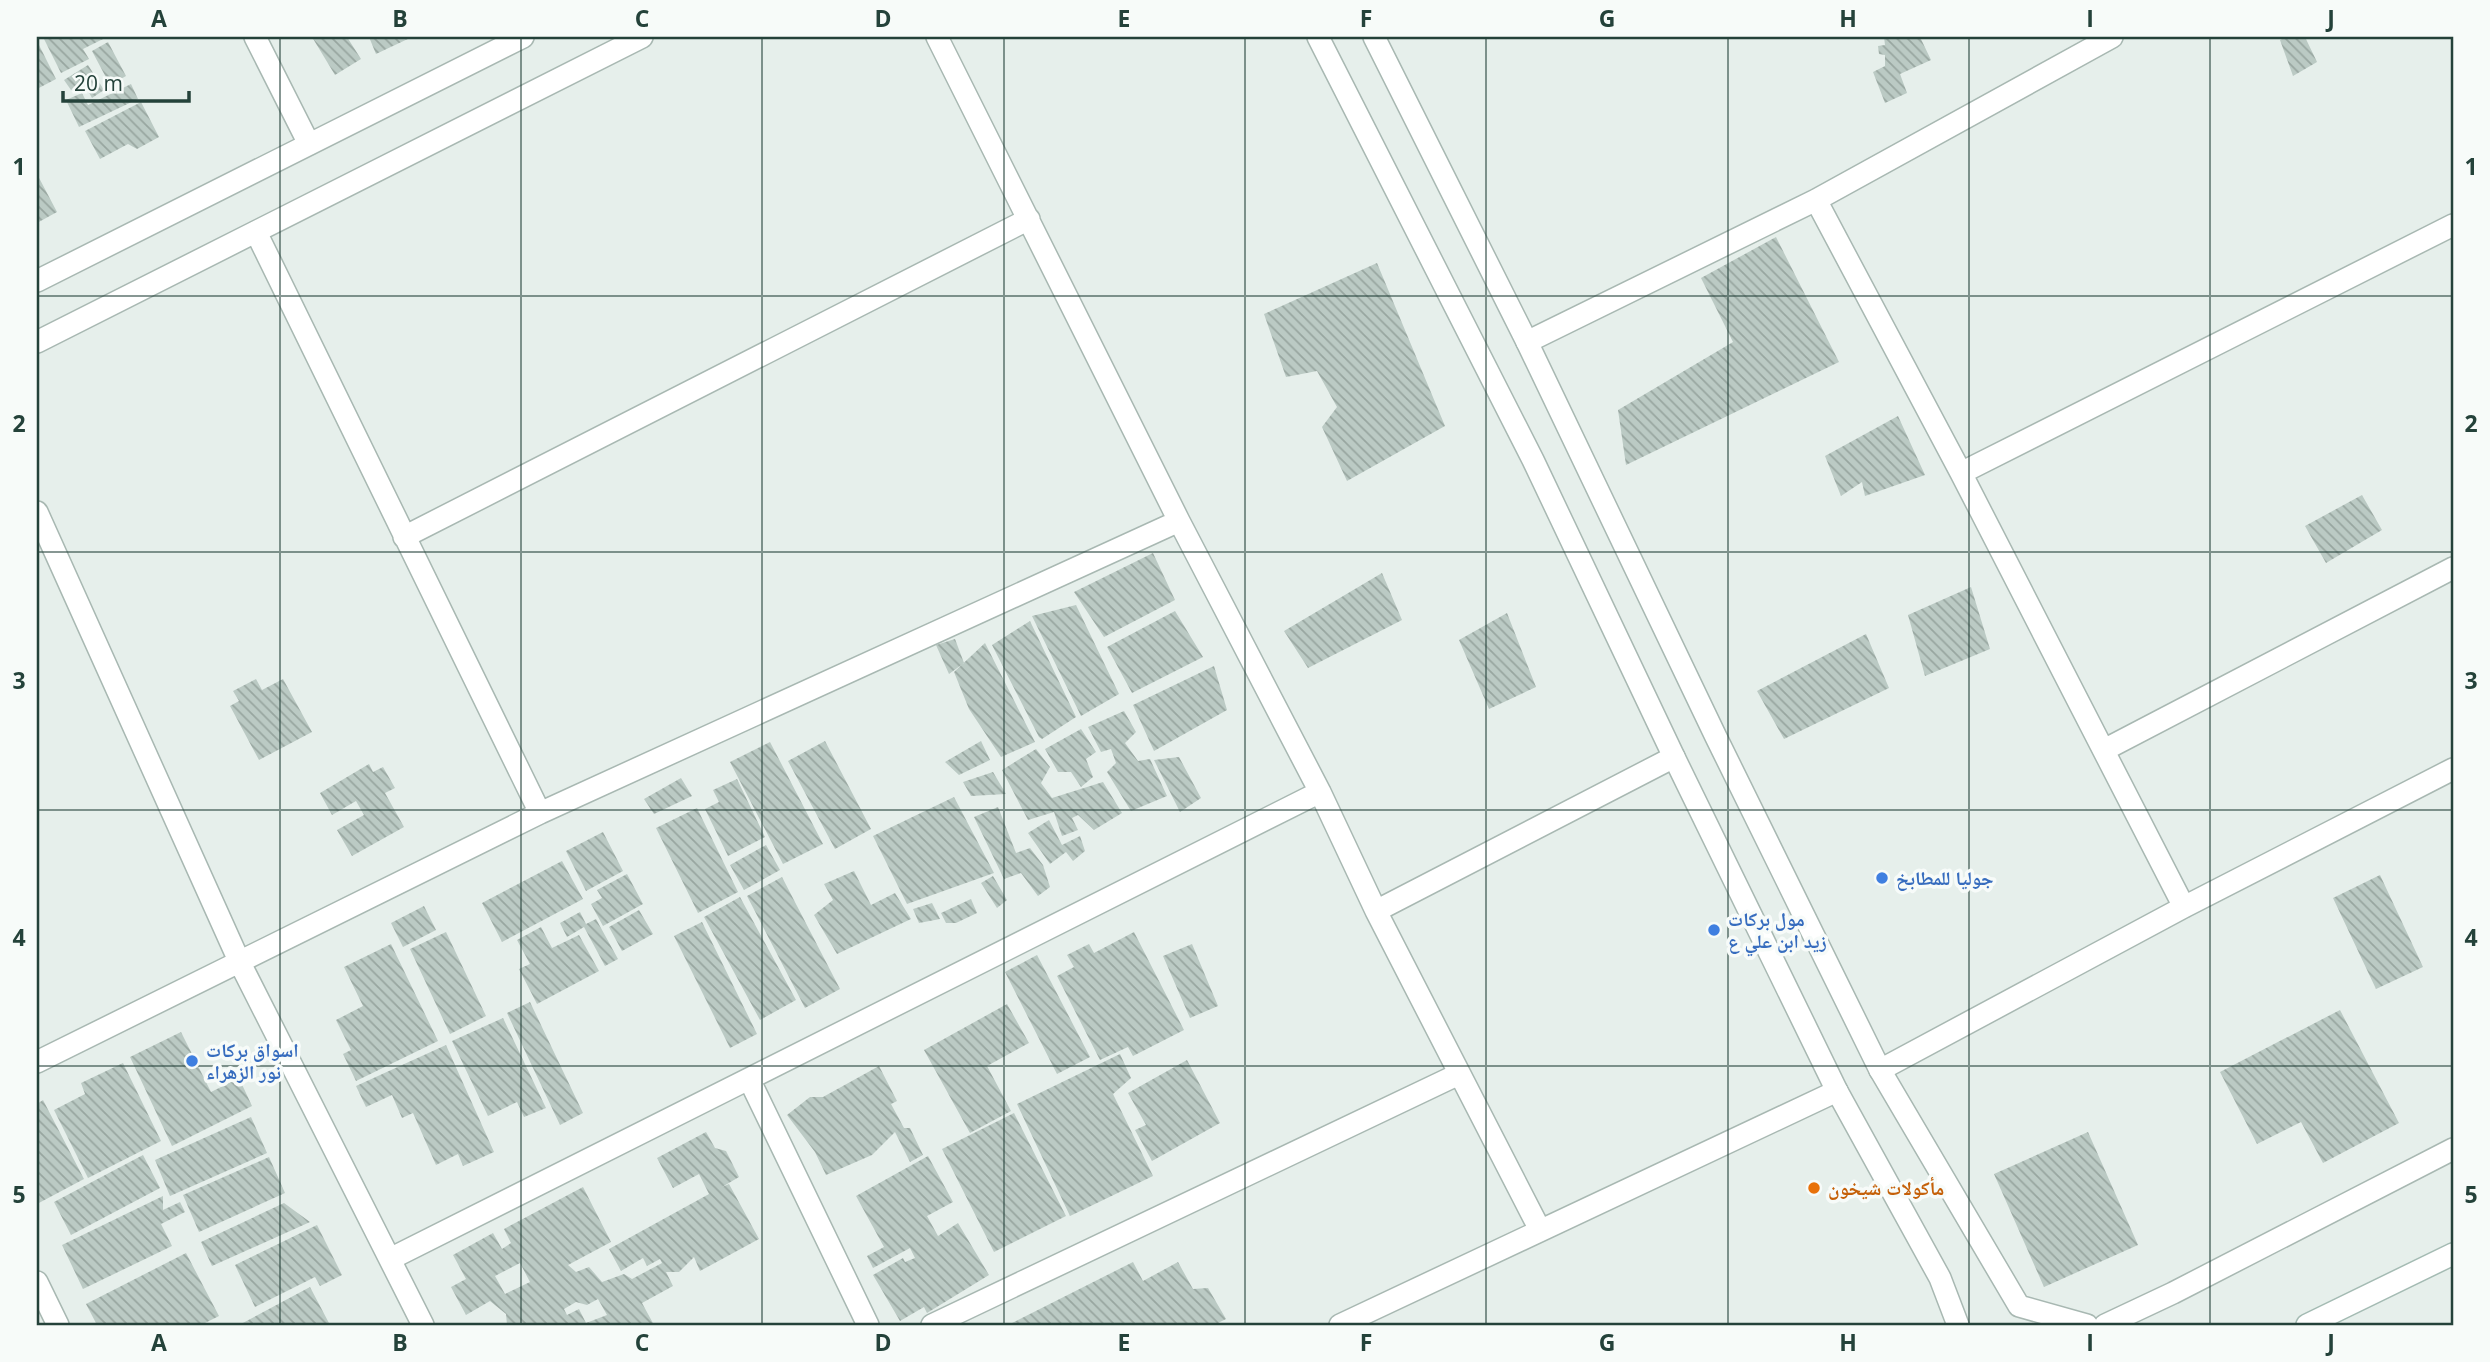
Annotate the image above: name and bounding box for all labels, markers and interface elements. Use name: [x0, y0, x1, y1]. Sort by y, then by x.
text: A: [151, 2, 167, 34]
text: B: [392, 2, 408, 34]
text: C: [635, 2, 649, 34]
text: D: [874, 2, 892, 34]
text: E: [1118, 2, 1130, 34]
text: F: [1360, 2, 1372, 34]
text: G: [1599, 2, 1615, 34]
text: H: [1839, 2, 1857, 34]
text: I: [2086, 2, 2094, 34]
text: J: [2325, 2, 2335, 34]
scale bar: [63, 60, 189, 104]
text: 20 m: [74, 69, 123, 97]
text: 1: [12, 150, 26, 182]
text: 1: [2464, 150, 2478, 182]
text: 2: [12, 407, 26, 439]
text: 2: [2464, 407, 2478, 439]
text: 3: [12, 664, 26, 696]
text: 3: [2464, 664, 2478, 696]
place label: جوليا للمطابخ: [1896, 865, 1993, 891]
marker: جوليا للمطابخ: [1874, 870, 1890, 886]
place label: مول بركات زيد ابن علي ع: [1728, 906, 1827, 957]
text: 4: [12, 921, 26, 953]
text: 4: [2464, 921, 2478, 953]
marker: مول بركات زيد ابن علي ع: [1706, 922, 1722, 938]
place label: اسواق بركات نور الزهراء: [206, 1037, 299, 1085]
marker: اسواق بركات نور الزهراء: [184, 1053, 200, 1069]
place label: مأكولات شيخون: [1828, 1175, 1944, 1201]
text: 5: [12, 1178, 26, 1210]
text: 5: [2464, 1178, 2478, 1210]
marker: مأكولات شيخون: [1806, 1180, 1822, 1196]
text: A: [151, 1326, 167, 1358]
text: B: [392, 1326, 408, 1358]
text: C: [635, 1326, 649, 1358]
text: D: [874, 1326, 892, 1358]
text: E: [1118, 1326, 1130, 1358]
text: F: [1360, 1326, 1372, 1358]
text: G: [1599, 1326, 1615, 1358]
text: H: [1839, 1326, 1857, 1358]
text: I: [2086, 1326, 2094, 1358]
text: J: [2325, 1326, 2335, 1358]

